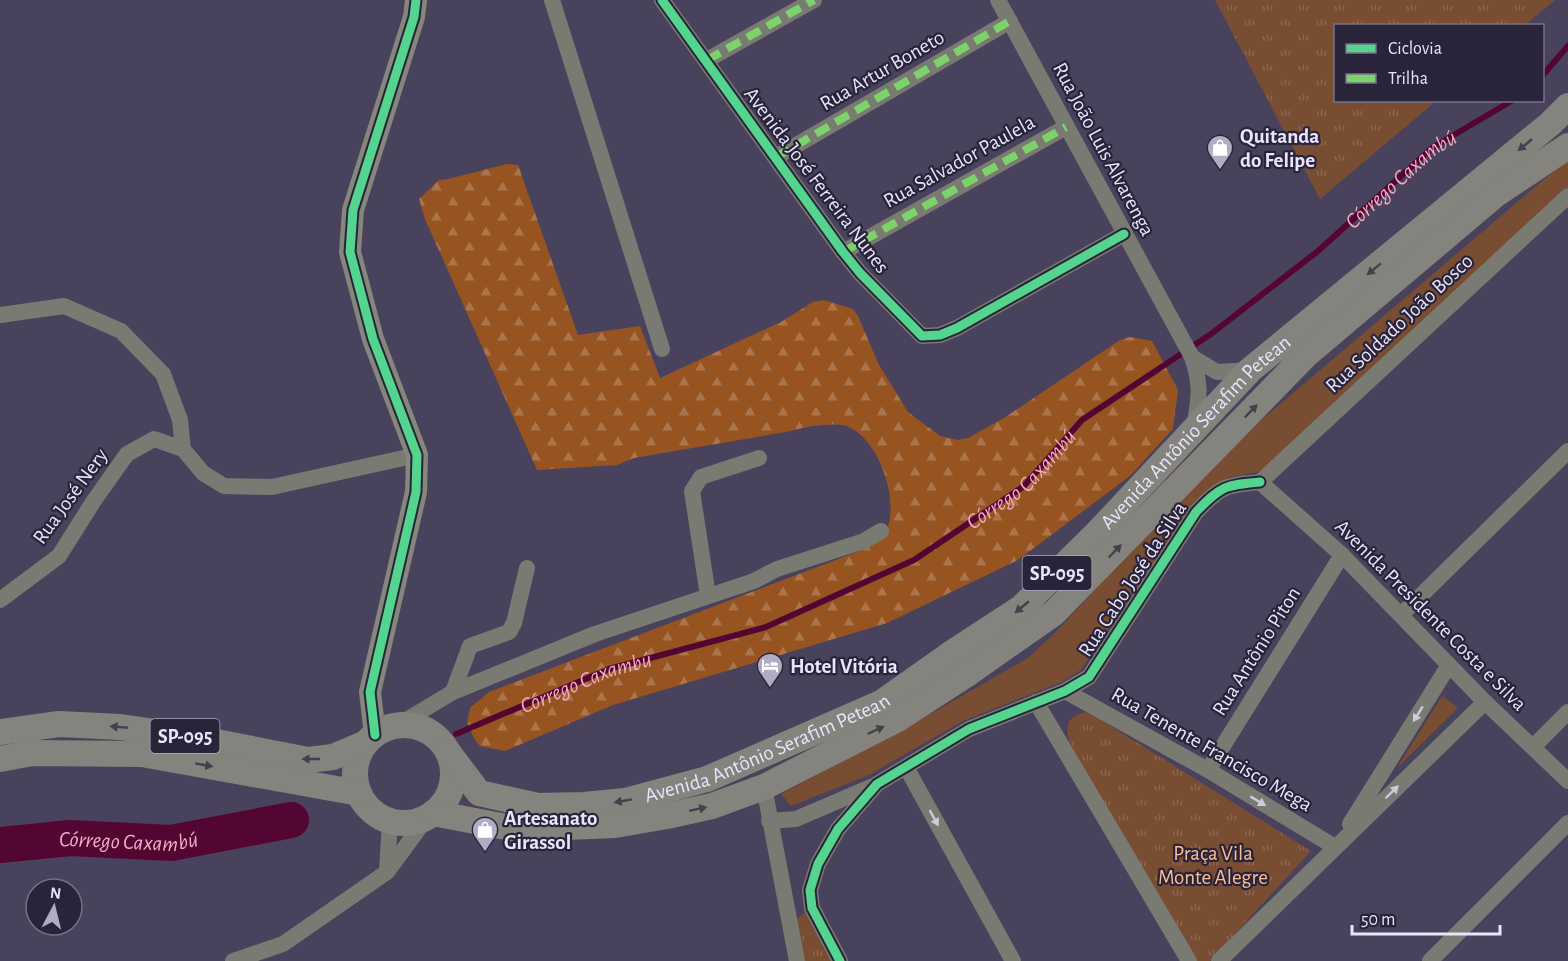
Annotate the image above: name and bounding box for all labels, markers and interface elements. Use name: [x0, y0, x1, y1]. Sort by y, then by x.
legend: [1334, 24, 1544, 102]
street label: Rua Artur Boneto: [817, 26, 948, 114]
text: Ciclovia: [1388, 40, 1442, 58]
street label: Rua João Luis Alvarenga: [1049, 59, 1158, 240]
text: Trilha: [1388, 70, 1428, 88]
street label: Avenida José Ferreira Nunes: [740, 84, 893, 277]
street label: Rua Salvador Paulela: [880, 111, 1039, 212]
place label: Quitanda do Felipe: [1240, 126, 1319, 171]
water label: Córrego Caxambú: [1341, 126, 1460, 233]
shop icon: Quitanda do Felipe: [1205, 133, 1235, 171]
one-way arrow: [1518, 138, 1533, 151]
street label: Rua Soldado João Bosco: [1322, 250, 1477, 397]
one-way arrow: [1366, 262, 1382, 275]
street label: Avenida Antônio Serafim Petean: [1097, 331, 1295, 533]
one-way arrow: [1244, 405, 1258, 419]
water label: Córrego Caxambú: [962, 425, 1080, 534]
street label: Rua José Nery: [29, 445, 112, 548]
street label: Rua Cabo José da Silva: [1075, 498, 1190, 661]
street label: Avenida Presidente Costa e Silva: [1331, 516, 1531, 715]
one-way arrow: [1107, 544, 1121, 558]
road number: SP-095: [1022, 556, 1092, 590]
street label: Rua Antônio Piton: [1208, 583, 1304, 719]
one-way arrow: [1014, 600, 1030, 613]
water label: Córrego Caxambú: [517, 648, 654, 718]
hotel icon: Hotel Vitória: [755, 651, 785, 689]
place label: Hotel Vitória: [790, 656, 898, 677]
street label: Rua Tenente Francisco Mega: [1108, 683, 1316, 816]
street label: Avenida Antônio Serafim Petean: [642, 690, 894, 806]
one-way arrow: [1413, 706, 1424, 722]
road number: SP-095: [150, 719, 219, 753]
one-way arrow: [109, 722, 128, 732]
one-way arrow: [868, 725, 885, 734]
one-way arrow: [301, 754, 320, 764]
one-way arrow: [195, 761, 214, 770]
one-way arrow: [1385, 785, 1400, 799]
one-way arrow: [1250, 795, 1266, 806]
one-way arrow: [614, 797, 633, 806]
one-way arrow: [689, 803, 708, 813]
place label: Artesanato Girassol: [504, 808, 597, 853]
one-way arrow: [929, 810, 939, 827]
shop icon: Artesanato Girassol: [470, 815, 500, 853]
water label: Córrego Caxambú: [58, 828, 200, 855]
park label: Praça Vila Monte Alegre: [1158, 843, 1268, 888]
north arrow: [24, 877, 84, 937]
text: N: [49, 884, 62, 902]
scale bar: [1352, 898, 1500, 936]
text: 50 m: [1361, 911, 1395, 929]

